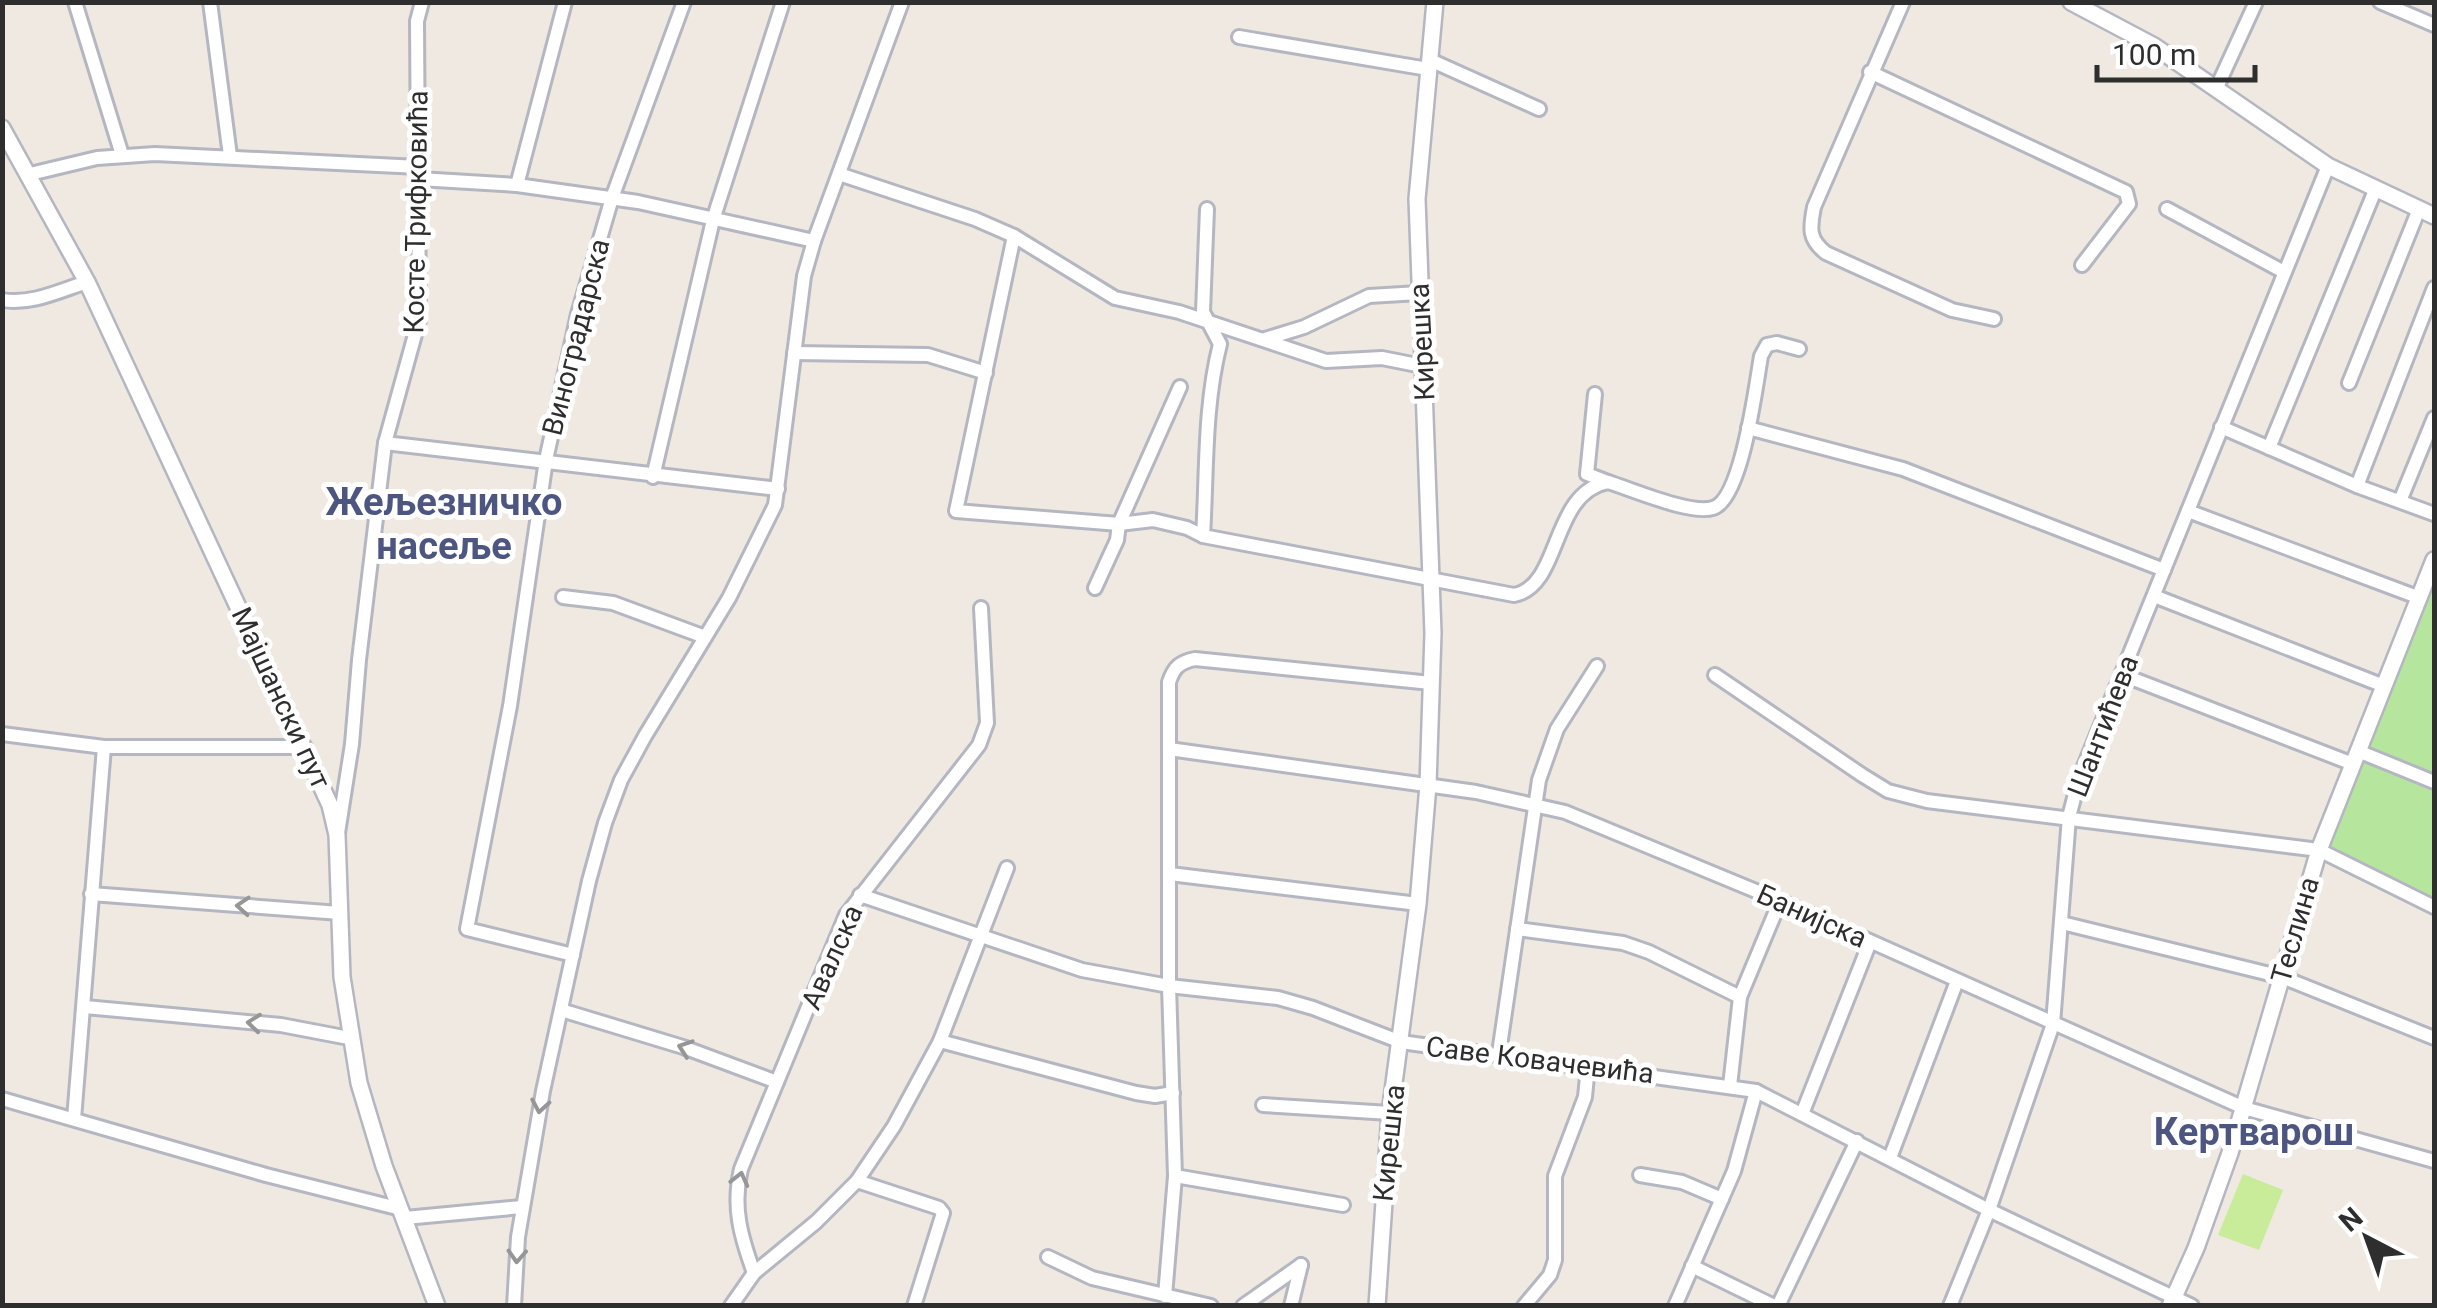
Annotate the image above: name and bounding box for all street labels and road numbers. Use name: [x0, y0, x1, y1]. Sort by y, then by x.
street label: Косте Трифковића: [397, 90, 435, 334]
street label: Виноградарска: [536, 235, 616, 439]
street label: Кирешка: [1402, 282, 1442, 402]
street label: Мајшански пут: [225, 602, 337, 794]
street label: Шантићева: [2061, 650, 2145, 802]
street label: Теслина: [2264, 873, 2326, 987]
street label: Банијска: [1752, 877, 1872, 955]
street label: Авалска: [794, 900, 870, 1014]
street label: Саве Ковачевића: [1424, 1030, 1656, 1090]
street label: Кирешка: [1366, 1083, 1412, 1203]

